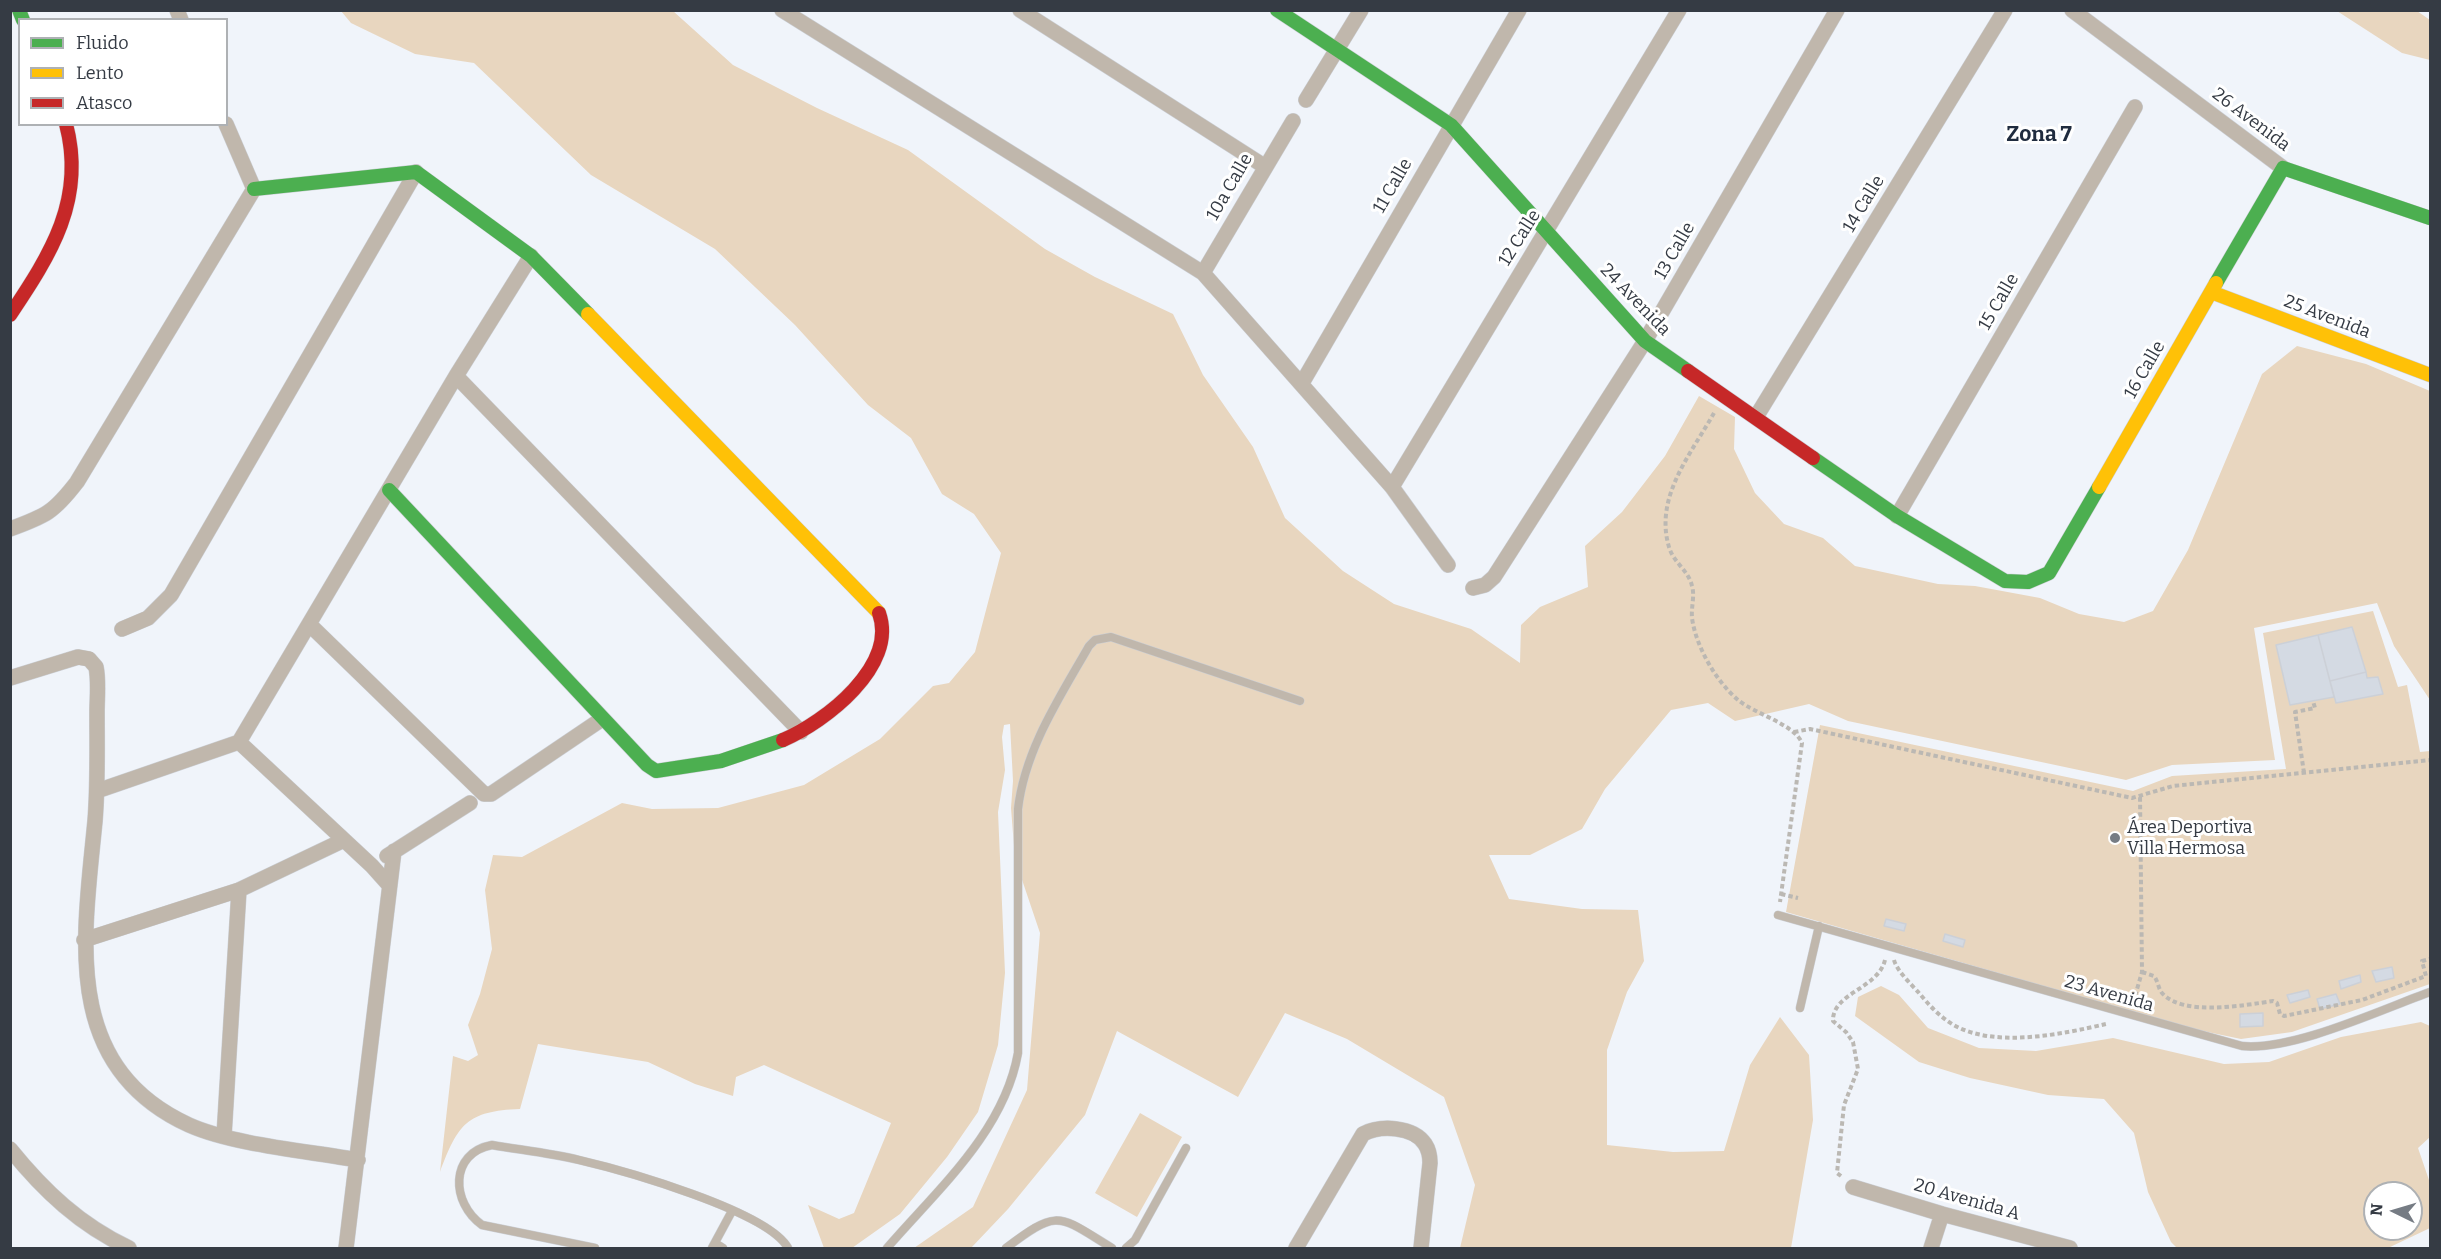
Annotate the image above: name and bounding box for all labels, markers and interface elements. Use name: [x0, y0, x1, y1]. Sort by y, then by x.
legend: [18, 18, 228, 126]
text: Fluido: [76, 32, 129, 54]
text: Lento: [76, 62, 124, 84]
street label: 26 Avenida: [2208, 84, 2294, 156]
text: Atasco: [76, 92, 132, 114]
district label: Zona 7: [2006, 122, 2072, 148]
street label: 10a Calle: [1202, 150, 1258, 224]
street label: 11 Calle: [1369, 155, 1417, 217]
street label: 14 Calle: [1839, 172, 1889, 236]
street label: 12 Calle: [1494, 206, 1546, 270]
street label: 13 Calle: [1650, 219, 1700, 283]
street label: 24 Avenida: [1595, 259, 1675, 341]
street label: 15 Calle: [1974, 270, 2024, 334]
street label: 25 Avenida: [2281, 291, 2373, 343]
street label: 16 Calle: [2120, 337, 2170, 403]
place label: Área Deportiva Villa Hermosa: [2127, 817, 2252, 860]
marker: Área Deportiva Villa Hermosa: [2108, 831, 2122, 845]
street label: 23 Avenida: [2062, 971, 2156, 1017]
street label: 20 Avenida A: [1912, 1175, 2022, 1225]
north arrow: [2363, 1181, 2423, 1241]
text: N: [2367, 1203, 2387, 1217]

